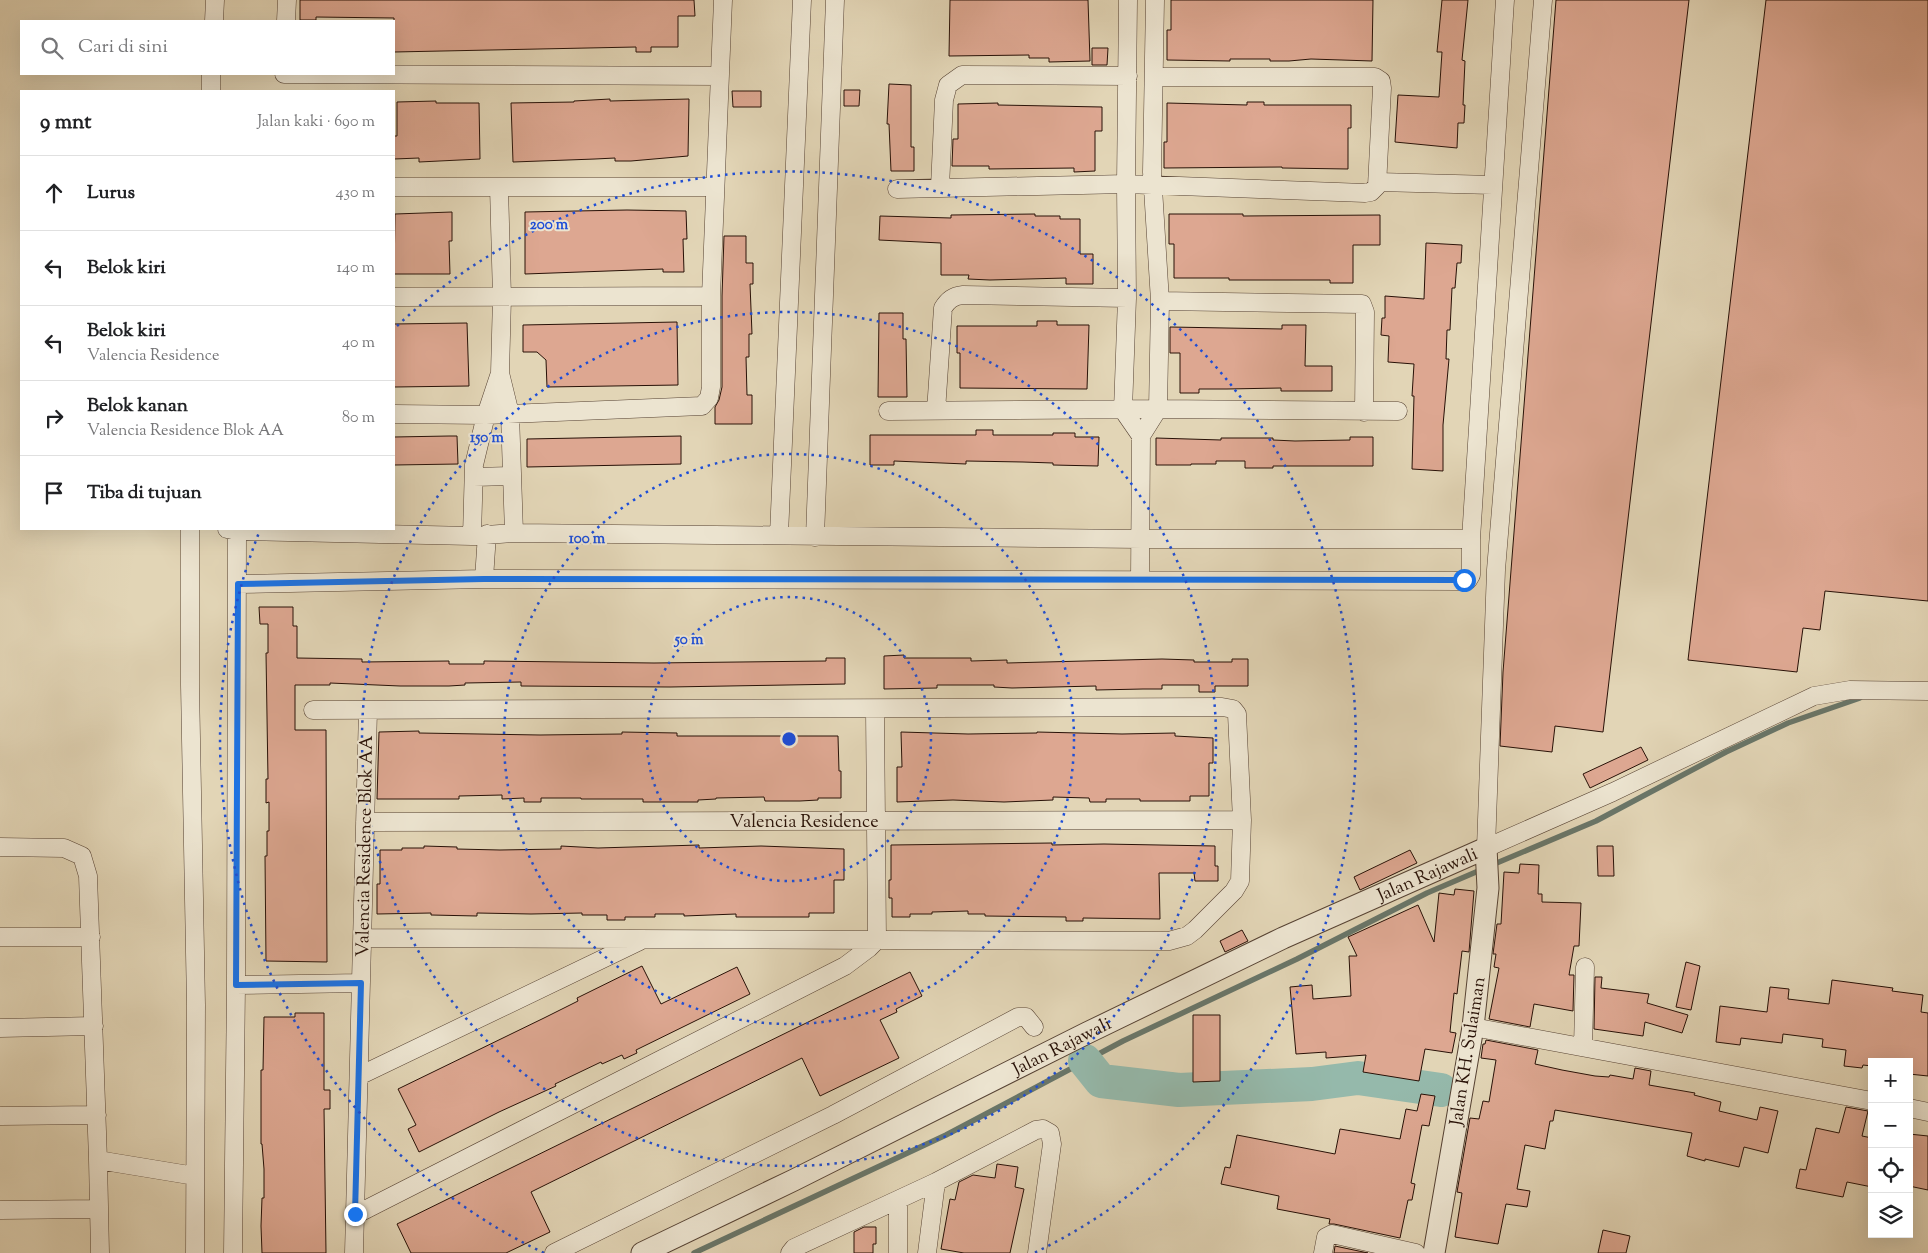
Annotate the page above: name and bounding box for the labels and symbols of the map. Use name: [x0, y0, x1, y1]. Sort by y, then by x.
text: 200 m: [530, 215, 569, 236]
text: 150 m: [470, 428, 504, 449]
text: 100 m: [569, 529, 606, 550]
route start: [1453, 569, 1476, 592]
text: 50 m: [674, 630, 704, 651]
centre of rings: [780, 730, 798, 748]
street label: Valencia Residence Blok AA: [351, 735, 381, 957]
street label: Valencia Residence: [729, 810, 879, 836]
street label: Jalan Rajawali: [1373, 842, 1482, 910]
street label: Jalan KH. Sulaiman: [1444, 975, 1494, 1129]
street label: Jalan Rajawali: [1008, 1012, 1116, 1084]
route end: [344, 1203, 367, 1226]

